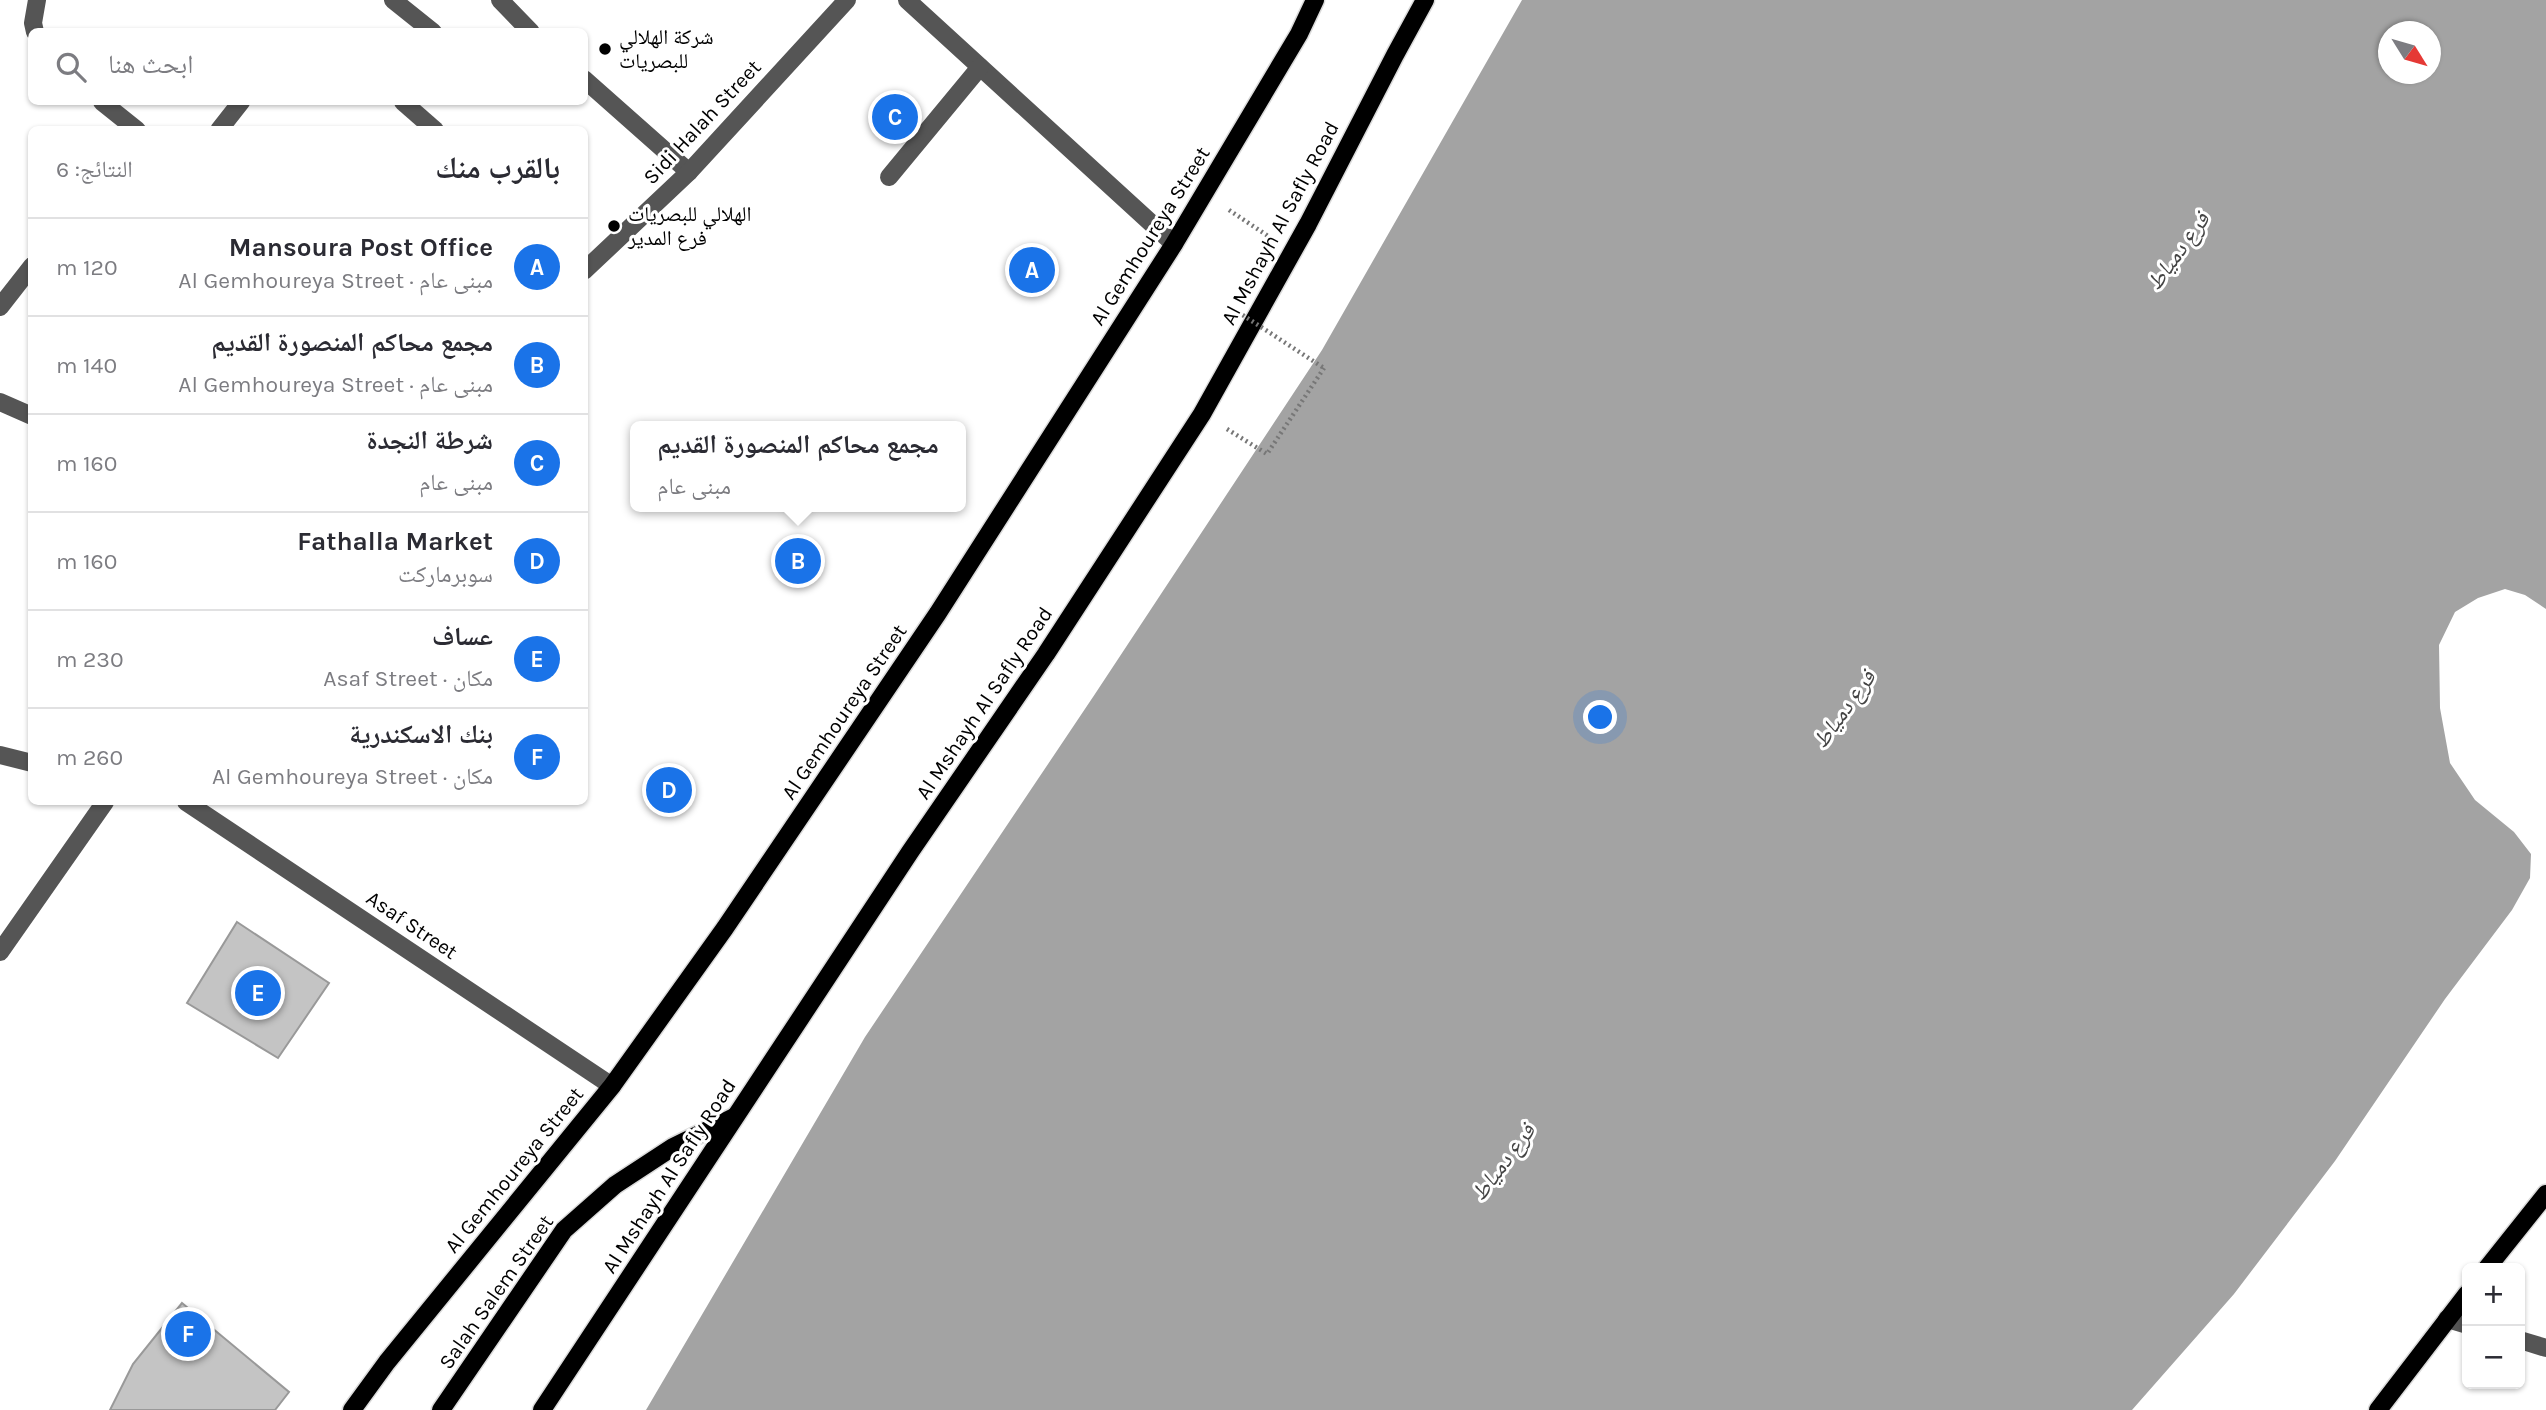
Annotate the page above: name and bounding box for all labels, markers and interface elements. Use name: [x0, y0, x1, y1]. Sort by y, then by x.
north arrow: [2378, 21, 2441, 84]
place label: شركة الهلالي للبصريات: [619, 25, 714, 73]
search box: [28, 28, 588, 105]
marker: شركة الهلالي للبصريات: [597, 41, 613, 57]
icon: search: [52, 48, 90, 86]
text: ابحث هنا: [108, 49, 193, 80]
street label: Sidi Halah Street: [638, 55, 766, 189]
pin: C: [872, 91, 918, 143]
street label: Al Mshayh Al Safly Road: [1216, 117, 1344, 329]
street label: Al Gemhoureya Street: [1085, 142, 1215, 330]
text: بالقرب منك: [435, 150, 560, 186]
text: النتائج: 6: [56, 156, 133, 183]
place label: الهلالي للبصريات فرع المدير: [627, 202, 751, 251]
water label: فرع دمياط: [2141, 206, 2217, 296]
marker: الهلالي للبصريات فرع المدير: [606, 218, 622, 234]
text: Mansoura Post Office: [229, 232, 493, 263]
pin: A: [1009, 244, 1055, 296]
text: 120 m: [56, 254, 118, 281]
text: A: [530, 254, 544, 281]
text: مبنى عام · Al Gemhoureya Street: [178, 267, 493, 294]
text: مجمع محاكم المنصورة القديم: [211, 327, 493, 358]
text: 140 m: [56, 352, 117, 379]
text: B: [530, 352, 544, 379]
text: مبنى عام · Al Gemhoureya Street: [178, 371, 493, 398]
popup: [630, 421, 966, 512]
text: شرطة النجدة: [366, 425, 493, 456]
text: مجمع محاكم المنصورة القديم: [657, 429, 939, 460]
text: 160 m: [56, 450, 117, 477]
text: C: [530, 450, 544, 477]
text: مبنى عام: [419, 469, 493, 496]
text: مبنى عام: [657, 473, 731, 500]
text: Fathalla Market: [297, 526, 493, 557]
pin: B: [775, 535, 821, 587]
text: 160 m: [56, 548, 117, 575]
text: D: [529, 548, 545, 575]
text: سوبرماركت: [398, 561, 493, 588]
street label: Al Mshayh Al Safly Road: [911, 602, 1057, 804]
street label: Al Gemhoureya Street: [776, 620, 912, 804]
text: عساف: [432, 621, 493, 652]
text: 230 m: [56, 646, 124, 673]
text: E: [530, 646, 544, 673]
water label: فرع دمياط: [1807, 664, 1883, 754]
text: مكان · Asaf Street: [323, 665, 493, 692]
your location: [1583, 700, 1617, 734]
text: بنك الاسكندرية: [349, 719, 493, 750]
text: 260 m: [56, 744, 123, 771]
text: F: [531, 744, 543, 771]
text: مكان · Al Gemhoureya Street: [212, 763, 493, 790]
pin: D: [646, 764, 692, 816]
street label: Asaf Street: [362, 886, 462, 964]
pin: E: [235, 967, 281, 1019]
street label: Al Mshayh Al Safly Road: [597, 1074, 741, 1278]
street label: Al Gemhoureya Street: [440, 1082, 588, 1258]
water label: فرع دمياط: [1465, 1117, 1542, 1206]
street label: Salah Salem Street: [434, 1210, 558, 1374]
map controls: [2462, 1263, 2525, 1389]
button: +: [2462, 1263, 2525, 1326]
pin: F: [165, 1308, 211, 1360]
button: −: [2462, 1326, 2525, 1389]

